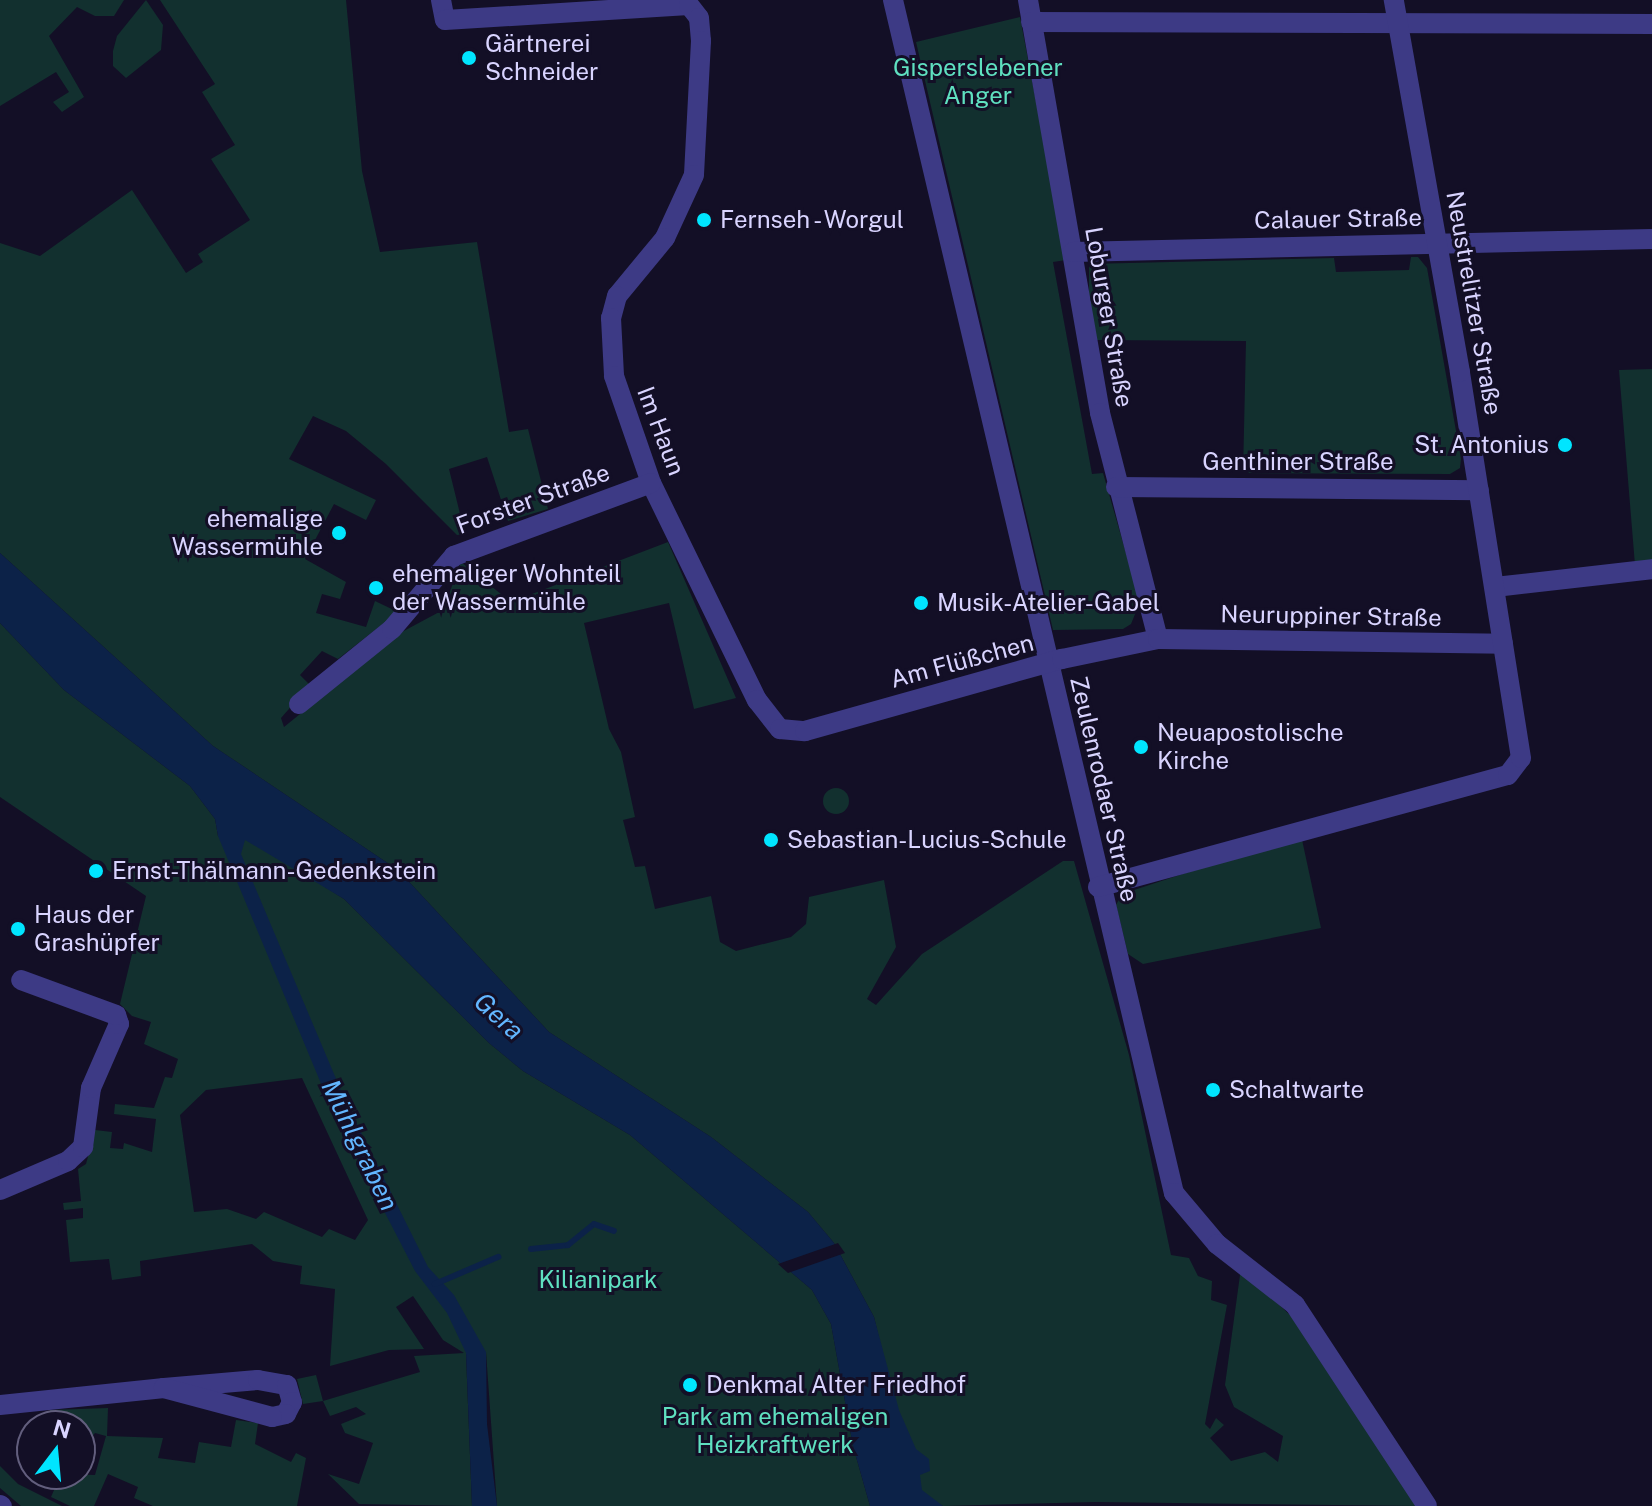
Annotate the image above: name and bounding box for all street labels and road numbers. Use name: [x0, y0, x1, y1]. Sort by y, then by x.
street label: Neustrelitzer Straße: [1440, 189, 1508, 417]
street label: Calauer Straße: [1254, 203, 1422, 235]
street label: Loburger Straße: [1079, 225, 1139, 409]
street label: Im Haun: [631, 382, 691, 480]
street label: Genthiner Straße: [1202, 448, 1394, 476]
street label: Forster Straße: [452, 458, 614, 540]
street label: Neuruppiner Straße: [1220, 600, 1442, 632]
street label: Am Flüßchen: [887, 628, 1037, 694]
street label: Zeulenrodaer Straße: [1064, 673, 1144, 905]

